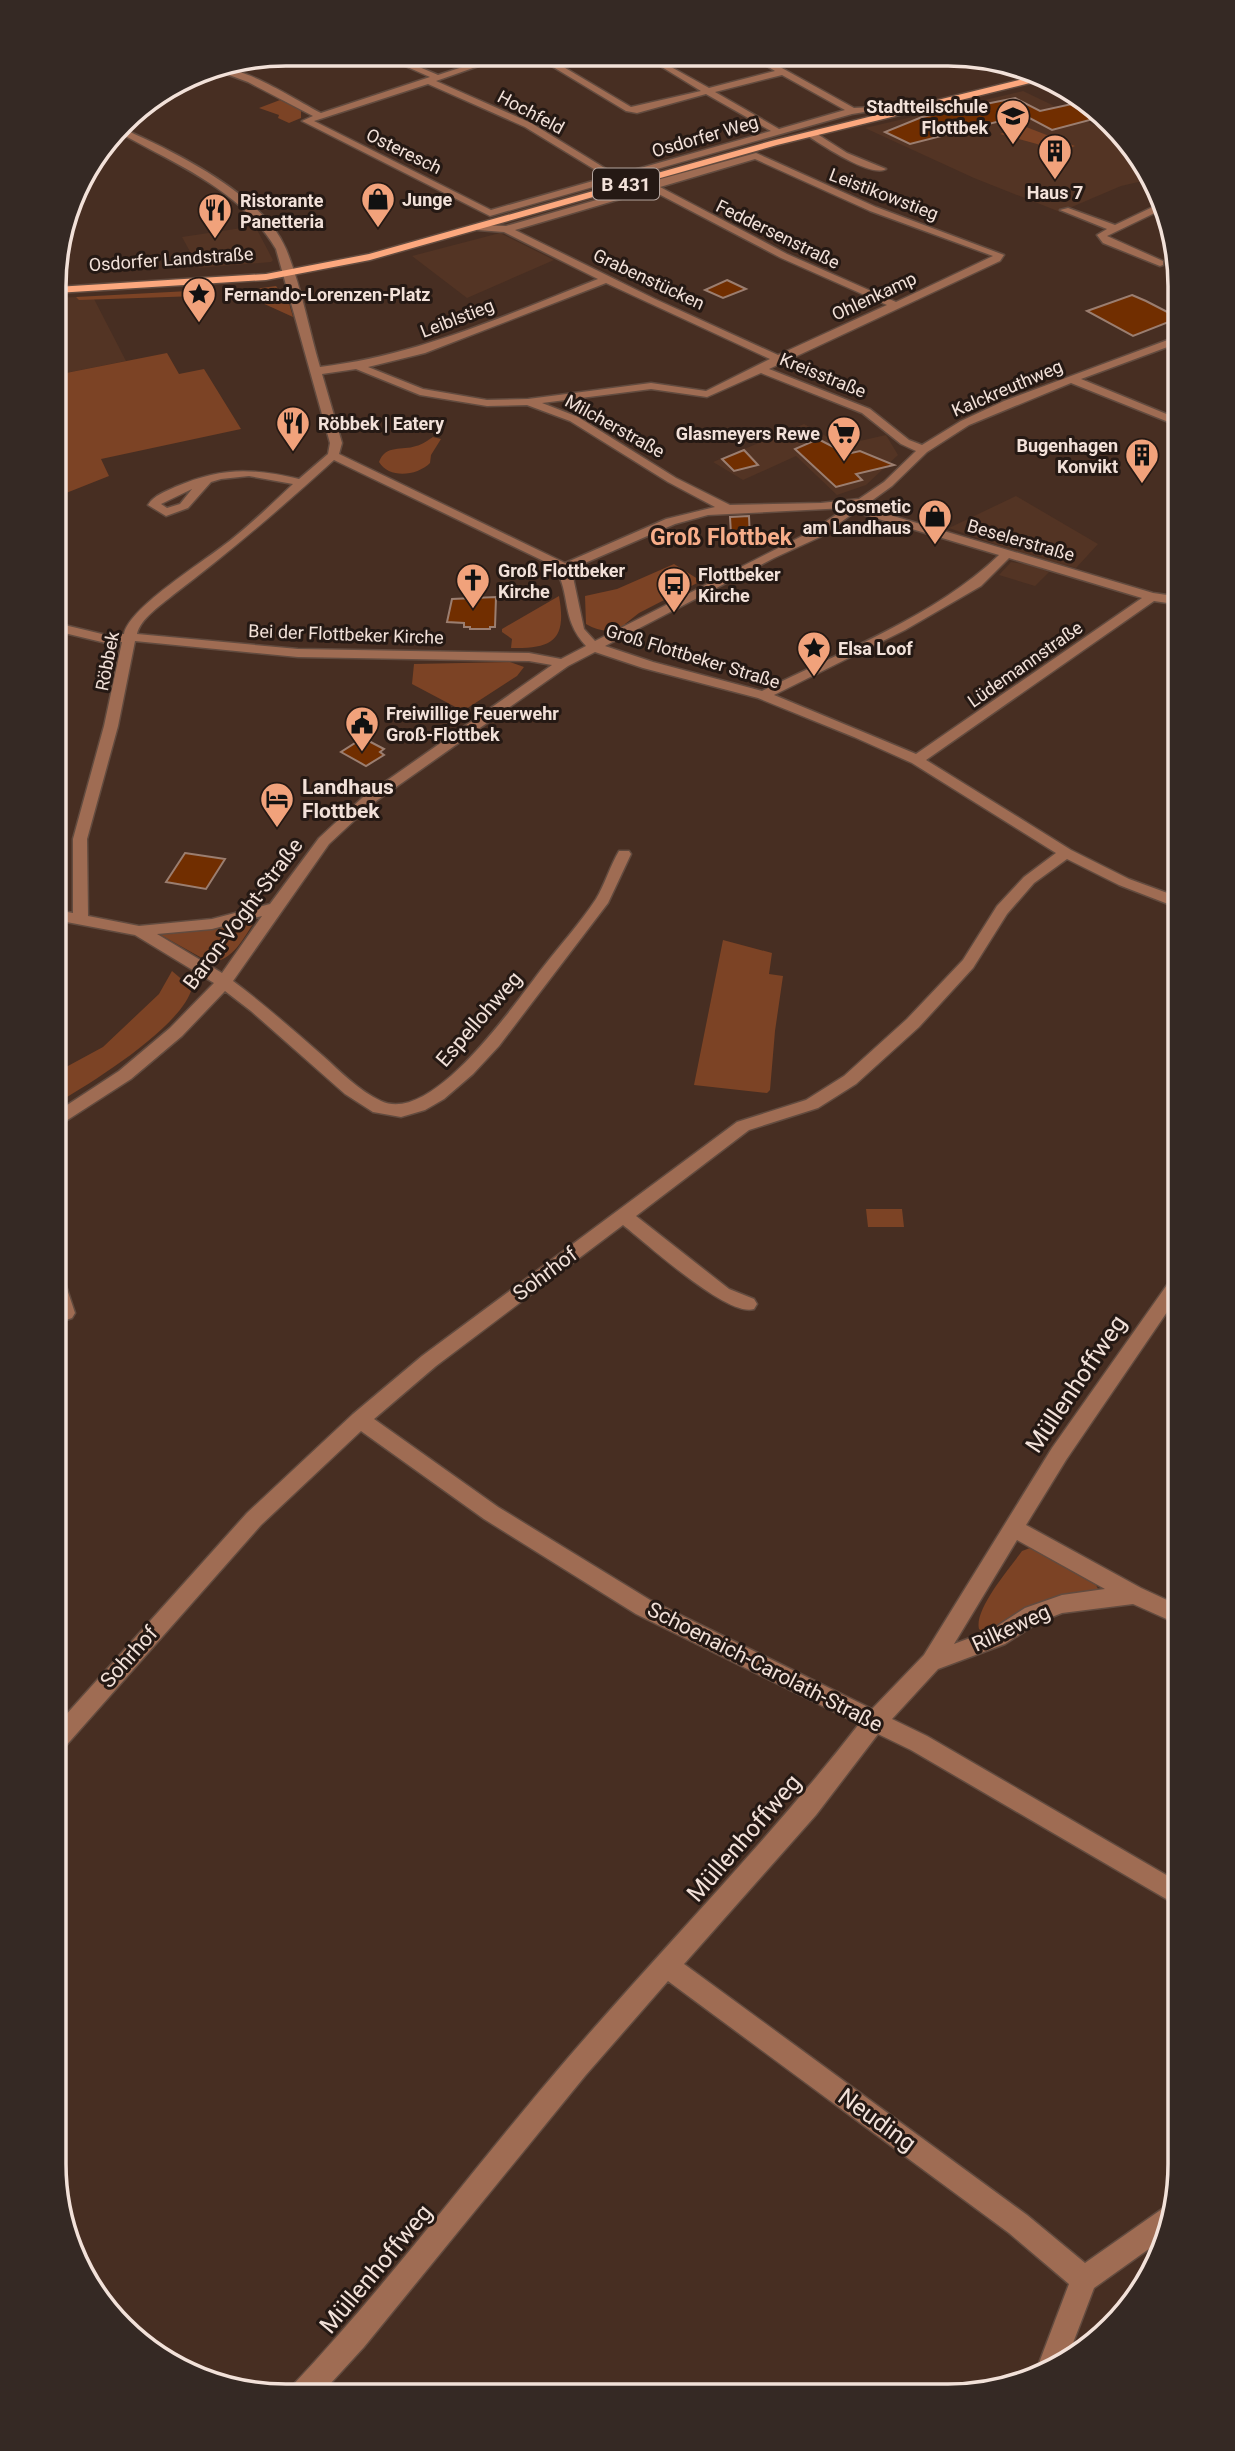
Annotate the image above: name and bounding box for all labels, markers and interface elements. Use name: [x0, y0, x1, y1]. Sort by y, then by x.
street label: Hochfeld: [494, 86, 568, 138]
place label: Stadtteilschule Flottbek: [866, 96, 988, 138]
school or university icon: Stadtteilschule Flottbek: [994, 97, 1032, 146]
street label: Osdorfer Weg: [649, 111, 761, 161]
street label: Osteresch: [363, 124, 445, 178]
building icon: Haus 7: [1036, 132, 1074, 181]
street label: Leistikowstieg: [826, 164, 942, 224]
road number: B 431: [593, 168, 659, 200]
shop icon: Junge: [359, 180, 397, 229]
place label: Haus 7: [1027, 182, 1083, 203]
place label: Junge: [402, 189, 453, 210]
place label: Ristorante Panetteria: [240, 190, 324, 232]
restaurant icon: Ristorante Panetteria: [196, 191, 234, 240]
street label: Feddersenstraße: [713, 195, 843, 273]
street label: Osdorfer Landstraße: [88, 243, 254, 275]
street label: Grabenstücken: [590, 244, 708, 314]
street label: Ohlenkamp: [828, 267, 920, 325]
place icon: Fernando-Lorenzen-Platz: [180, 275, 218, 324]
place label: Fernando-Lorenzen-Platz: [224, 284, 431, 305]
street label: Leiblstieg: [417, 294, 497, 342]
street label: Kreisstraße: [777, 348, 869, 402]
street label: Kalckreuthweg: [948, 355, 1066, 421]
street label: Milcherstraße: [562, 390, 668, 462]
restaurant icon: Röbbek | Eatery: [274, 404, 312, 453]
place label: Röbbek | Eatery: [318, 413, 445, 434]
supermarket icon: Glasmeyers Rewe: [825, 414, 863, 463]
place label: Glasmeyers Rewe: [676, 423, 820, 444]
place label: Bugenhagen Konvikt: [1017, 435, 1118, 477]
building icon: Bugenhagen Konvikt: [1123, 436, 1161, 485]
place label: Cosmetic am Landhaus: [803, 496, 911, 538]
shop icon: Cosmetic am Landhaus: [916, 497, 954, 546]
street label: Beselerstraße: [965, 515, 1077, 565]
district label: Groß Flottbek: [650, 524, 793, 551]
place label: Groß Flottbeker Kirche: [498, 560, 626, 602]
church icon: Groß Flottbeker Kirche: [454, 561, 492, 610]
place label: Flottbeker Kirche: [698, 564, 781, 606]
bus stop icon: Flottbeker Kirche: [655, 565, 693, 614]
street label: Lüdemannstraße: [964, 617, 1086, 711]
street label: Groß Flottbeker Straße: [603, 619, 783, 693]
street label: Bei der Flottbeker Kirche: [248, 620, 444, 648]
street label: Röbbek: [91, 629, 123, 693]
place icon: Elsa Loof: [795, 629, 833, 678]
place label: Elsa Loof: [838, 638, 913, 659]
place label: Freiwillige Feuerwehr Groß-Flottbek: [386, 703, 559, 745]
public building icon: Freiwillige Feuerwehr Groß-Flottbek: [343, 704, 381, 753]
place label: Landhaus Flottbek: [302, 775, 394, 823]
hotel icon: Landhaus Flottbek: [258, 780, 296, 829]
street label: Baron-Voght-Straße: [178, 834, 308, 994]
street label: Espellohweg: [431, 967, 527, 1071]
street label: Sohrhof: [508, 1242, 582, 1306]
street label: Müllenhoffweg: [1020, 1310, 1132, 1458]
street label: Schoenaich-Carolath-Straße: [644, 1597, 886, 1737]
street label: Rilkeweg: [968, 1599, 1054, 1657]
street label: Sohrhof: [95, 1621, 163, 1693]
street label: Müllenhoffweg: [681, 1769, 807, 1907]
street label: Neuding: [833, 2082, 921, 2158]
street label: Müllenhoffweg: [314, 2199, 438, 2339]

